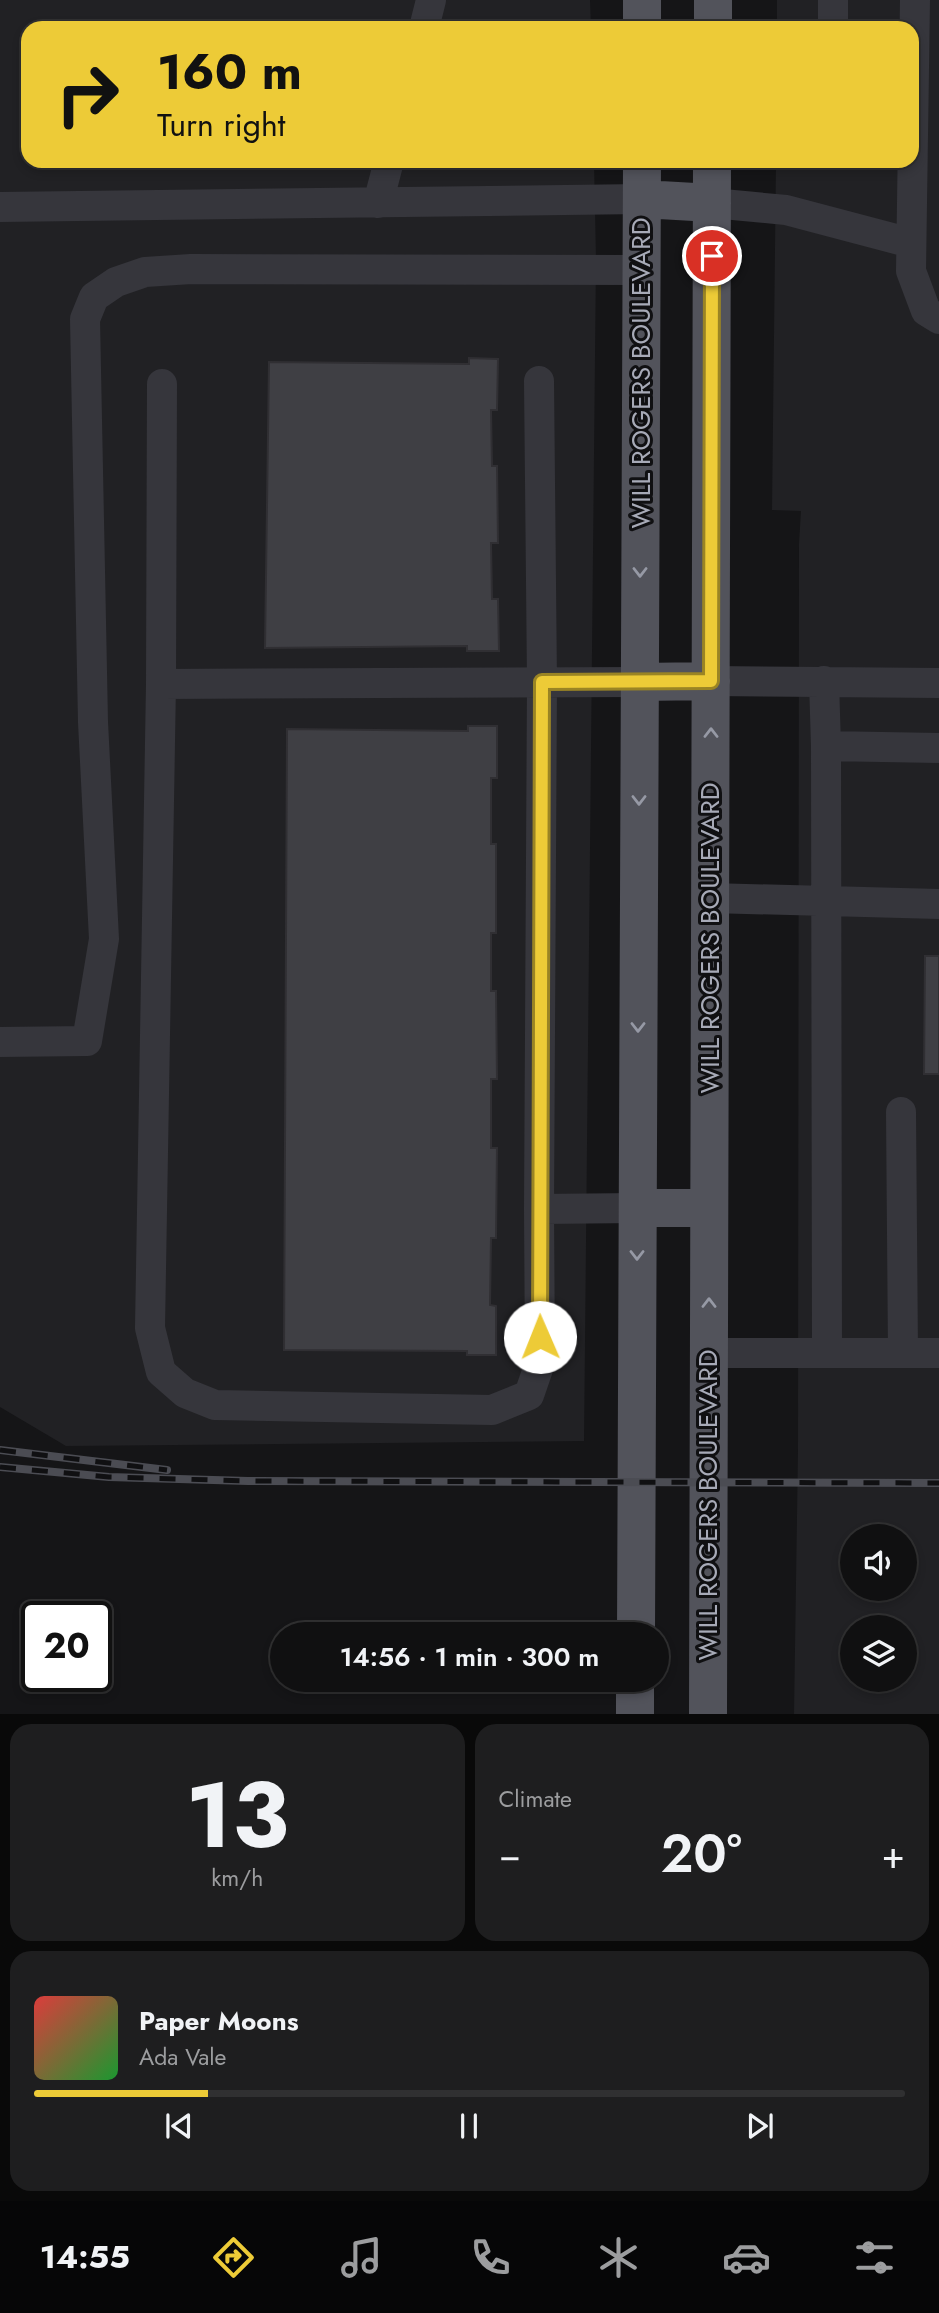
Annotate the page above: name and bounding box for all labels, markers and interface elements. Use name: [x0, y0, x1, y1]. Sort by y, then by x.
text: 160 m: [157, 37, 302, 107]
icon: right: [42, 49, 133, 140]
text: Turn right: [157, 102, 286, 148]
street label: WILL ROGERS BOULEVARD: [622, 218, 660, 528]
pin: [682, 226, 742, 286]
icon: arrive: [693, 237, 731, 275]
one-way arrow: [632, 567, 648, 578]
one-way arrow: [703, 727, 719, 738]
street label: WILL ROGERS BOULEVARD: [691, 783, 729, 1093]
one-way arrow: [631, 795, 647, 805]
one-way arrow: [630, 1022, 646, 1033]
one-way arrow: [629, 1250, 645, 1260]
one-way arrow: [701, 1298, 717, 1308]
position arrow: [503, 1300, 577, 1374]
street label: WILL ROGERS BOULEVARD: [689, 1350, 727, 1660]
map controls: [840, 1524, 917, 1692]
button: sound: [840, 1524, 917, 1601]
speed limit sign: 20: [21, 1601, 112, 1692]
button: layers: [840, 1615, 917, 1692]
text: 14:56 · 1 min · 300 m: [340, 1638, 599, 1676]
text: 13: [186, 1750, 289, 1881]
text: Climate: [499, 1782, 572, 1816]
text: 20°: [661, 1816, 742, 1892]
text: −: [499, 1827, 521, 1882]
text: +: [882, 1827, 905, 1882]
text: km/h: [211, 1861, 263, 1895]
text: Paper Moons: [139, 2002, 299, 2040]
text: Ada Vale: [139, 2040, 226, 2074]
icon: previous: [160, 2107, 198, 2145]
icon: pause: [450, 2107, 488, 2145]
icon: next: [741, 2107, 779, 2145]
icon: directions: [209, 2233, 258, 2282]
icon: music: [337, 2233, 386, 2282]
icon: phone: [466, 2233, 515, 2282]
icon: climate: [594, 2233, 643, 2282]
icon: car: [722, 2233, 771, 2282]
icon: filters: [850, 2233, 899, 2282]
text: 14:55: [40, 2234, 130, 2280]

